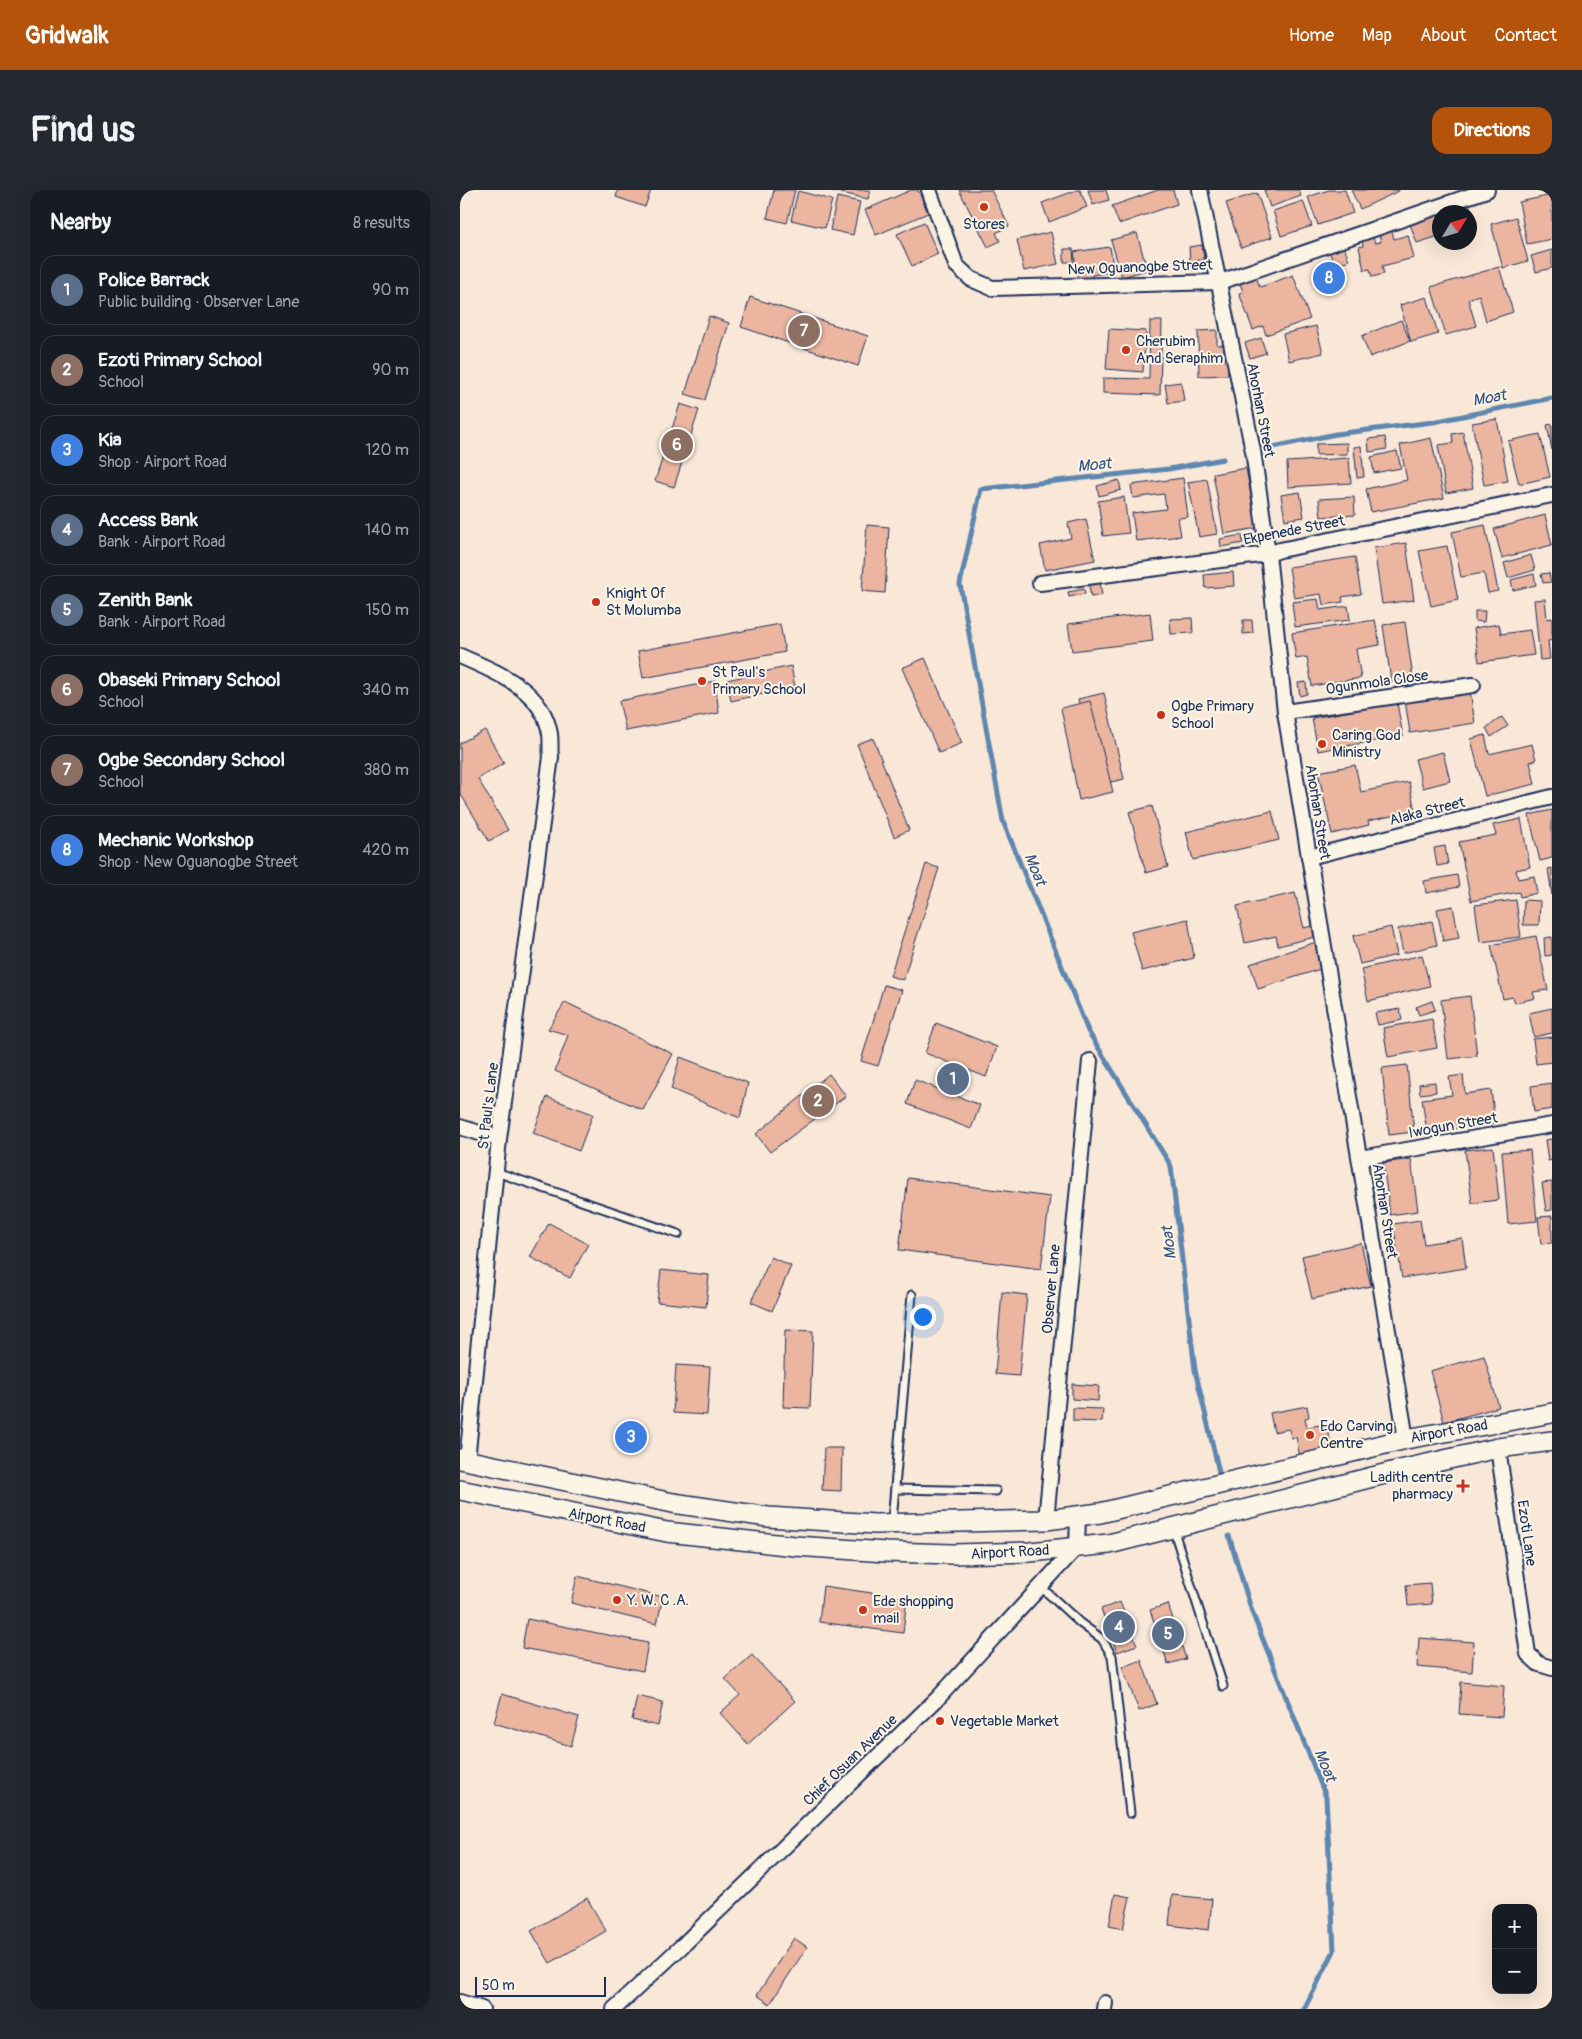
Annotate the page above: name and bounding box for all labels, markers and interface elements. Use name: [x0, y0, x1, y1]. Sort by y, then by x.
text: Gridwalk: [25, 21, 109, 50]
text: Home: [1289, 24, 1334, 47]
text: Map: [1362, 24, 1392, 47]
text: About: [1420, 24, 1466, 47]
text: Contact: [1494, 24, 1557, 47]
button: Directions: [1432, 107, 1552, 154]
text: Find us: [30, 108, 135, 152]
marker: Stores: [978, 201, 990, 213]
north arrow: [1432, 205, 1477, 250]
text: Nearby: [50, 209, 111, 236]
text: 8 results: [353, 213, 410, 233]
place label: Stores: [963, 215, 1005, 234]
street label: New Oguanogbe Street: [1067, 255, 1214, 280]
pin: 8: [1313, 259, 1345, 297]
text: Police Barrack: [98, 268, 209, 292]
text: 1: [64, 280, 70, 300]
text: 90 m: [372, 280, 409, 300]
text: Public building · Observer Lane: [98, 292, 299, 312]
pin: 7: [788, 312, 820, 350]
place label: Cherubim And Seraphim: [1136, 332, 1223, 368]
marker: Cherubim And Seraphim: [1120, 344, 1132, 356]
text: Ezoti Primary School: [98, 348, 262, 372]
text: 2: [63, 360, 71, 380]
text: 90 m: [372, 360, 409, 380]
street label: Ahorhan Street: [1242, 361, 1279, 460]
text: School: [98, 372, 144, 392]
water label: Moat: [1471, 385, 1509, 411]
pin: 6: [661, 426, 693, 464]
text: Kia: [98, 428, 122, 452]
text: 3: [63, 440, 71, 460]
text: 120 m: [365, 440, 409, 460]
text: Shop · Airport Road: [98, 452, 227, 472]
water label: Moat: [1076, 453, 1113, 477]
text: Access Bank: [98, 508, 198, 532]
street label: Ekpenede Street: [1242, 511, 1347, 550]
text: 4: [62, 520, 72, 540]
text: 140 m: [365, 520, 409, 540]
text: Bank · Airport Road: [98, 532, 226, 552]
place label: Knight Of St Molumba: [606, 584, 681, 620]
text: Zenith Bank: [98, 588, 192, 612]
marker: Knight Of St Molumba: [590, 596, 602, 608]
text: 5: [63, 600, 71, 620]
text: 150 m: [365, 600, 409, 620]
text: Bank · Airport Road: [98, 612, 226, 632]
place label: St Paul's Primary School: [712, 663, 806, 699]
street label: Ogunmola Close: [1325, 666, 1430, 699]
text: Obaseki Primary School: [98, 668, 281, 692]
marker: St Paul's Primary School: [696, 675, 708, 687]
text: 6: [62, 680, 72, 700]
text: 340 m: [362, 680, 409, 700]
text: School: [98, 692, 144, 712]
place label: Ogbe Primary School: [1171, 697, 1254, 733]
marker: Ogbe Primary School: [1155, 709, 1167, 721]
place label: Caring God Ministry: [1332, 726, 1401, 762]
marker: Caring God Ministry: [1316, 738, 1328, 750]
text: Ogbe Secondary School: [98, 748, 285, 772]
text: 7: [63, 760, 71, 780]
text: 380 m: [363, 760, 409, 780]
street label: Ahorhan Street: [1301, 763, 1335, 862]
text: School: [98, 772, 144, 792]
street label: Alaka Street: [1387, 793, 1468, 830]
text: Mechanic Workshop: [98, 828, 254, 852]
text: 8: [63, 840, 71, 860]
text: 420 m: [362, 840, 409, 860]
water label: Moat: [1020, 850, 1051, 890]
text: Shop · New Oguanogbe Street: [98, 852, 298, 872]
pin: 1: [937, 1060, 969, 1098]
street label: St Paul's Lane: [474, 1061, 503, 1151]
pin: 2: [802, 1082, 834, 1120]
street label: Iwogun Street: [1407, 1108, 1500, 1143]
street label: Ahorhan Street: [1368, 1162, 1402, 1261]
water label: Moat: [1157, 1223, 1181, 1261]
street label: Observer Lane: [1038, 1243, 1065, 1335]
your location: [910, 1304, 936, 1330]
street label: Airport Road: [1409, 1415, 1489, 1448]
place label: Edo Carving Centre: [1320, 1417, 1393, 1453]
pin: 3: [615, 1418, 647, 1456]
marker: Edo Carving Centre: [1304, 1429, 1316, 1441]
place label: Ladith centre pharmacy: [1370, 1468, 1454, 1504]
marker: Ladith centre pharmacy: [1457, 1480, 1469, 1492]
street label: Ezoti Lane: [1512, 1499, 1541, 1568]
street label: Airport Road: [567, 1504, 647, 1537]
street label: Airport Road: [970, 1541, 1050, 1564]
place label: Y. W. C .A.: [626, 1591, 689, 1610]
place label: Ede shopping mail: [873, 1592, 954, 1628]
marker: Y. W. C .A.: [611, 1594, 623, 1606]
marker: Ede shopping mail: [857, 1604, 869, 1616]
pin: 4: [1103, 1608, 1135, 1646]
pin: 5: [1152, 1615, 1184, 1653]
street label: Chief Osuan Avenue: [799, 1710, 902, 1810]
place label: Vegetable Market: [950, 1712, 1060, 1731]
marker: Vegetable Market: [934, 1715, 946, 1727]
water label: Moat: [1310, 1746, 1341, 1786]
map controls: [1492, 1904, 1537, 1994]
button: +: [1492, 1904, 1537, 1949]
button: −: [1492, 1949, 1537, 1994]
scale bar: [475, 1974, 606, 1997]
text: 50 m: [482, 1977, 515, 1994]

